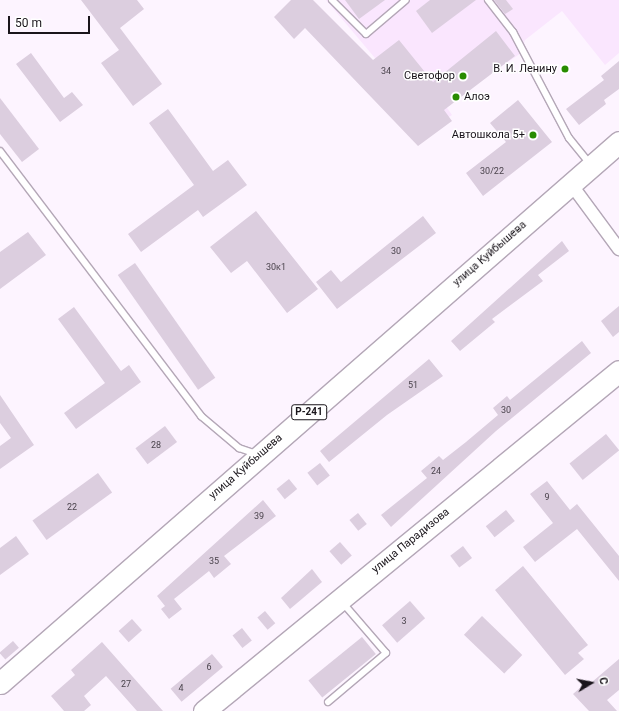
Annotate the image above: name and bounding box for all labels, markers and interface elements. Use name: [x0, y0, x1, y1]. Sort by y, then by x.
scale bar: [10, 8, 92, 34]
text: 50 m: [15, 16, 42, 30]
place label: В. И. Ленину: [493, 62, 557, 76]
marker: В. И. Ленину: [560, 64, 570, 74]
house number: 34: [381, 66, 391, 76]
place label: Светофор: [404, 69, 455, 83]
marker: Светофор: [458, 71, 468, 81]
place label: Алоэ: [464, 90, 490, 104]
marker: Алоэ: [451, 92, 461, 102]
place label: Автошкола 5+: [452, 128, 525, 142]
marker: Автошкола 5+: [528, 130, 538, 140]
house number: 30/22: [480, 166, 504, 176]
street label: улица Куйбышева: [451, 219, 529, 289]
house number: 30: [391, 246, 401, 256]
house number: 30к1: [266, 262, 286, 272]
house number: 51: [408, 380, 418, 390]
road number: Р-241: [291, 404, 327, 420]
house number: 30: [501, 405, 511, 415]
street label: улица Куйбышева: [207, 432, 285, 502]
house number: 28: [151, 440, 161, 450]
house number: 24: [431, 466, 441, 476]
house number: 9: [544, 492, 550, 502]
house number: 22: [67, 502, 77, 512]
street label: улица Парадизова: [370, 506, 452, 576]
house number: 39: [254, 511, 264, 521]
house number: 35: [209, 556, 219, 566]
house number: 3: [401, 616, 407, 626]
house number: 6: [206, 662, 212, 672]
north arrow: [571, 663, 611, 703]
text: С: [596, 676, 610, 685]
house number: 27: [121, 679, 131, 689]
house number: 4: [178, 683, 184, 693]

